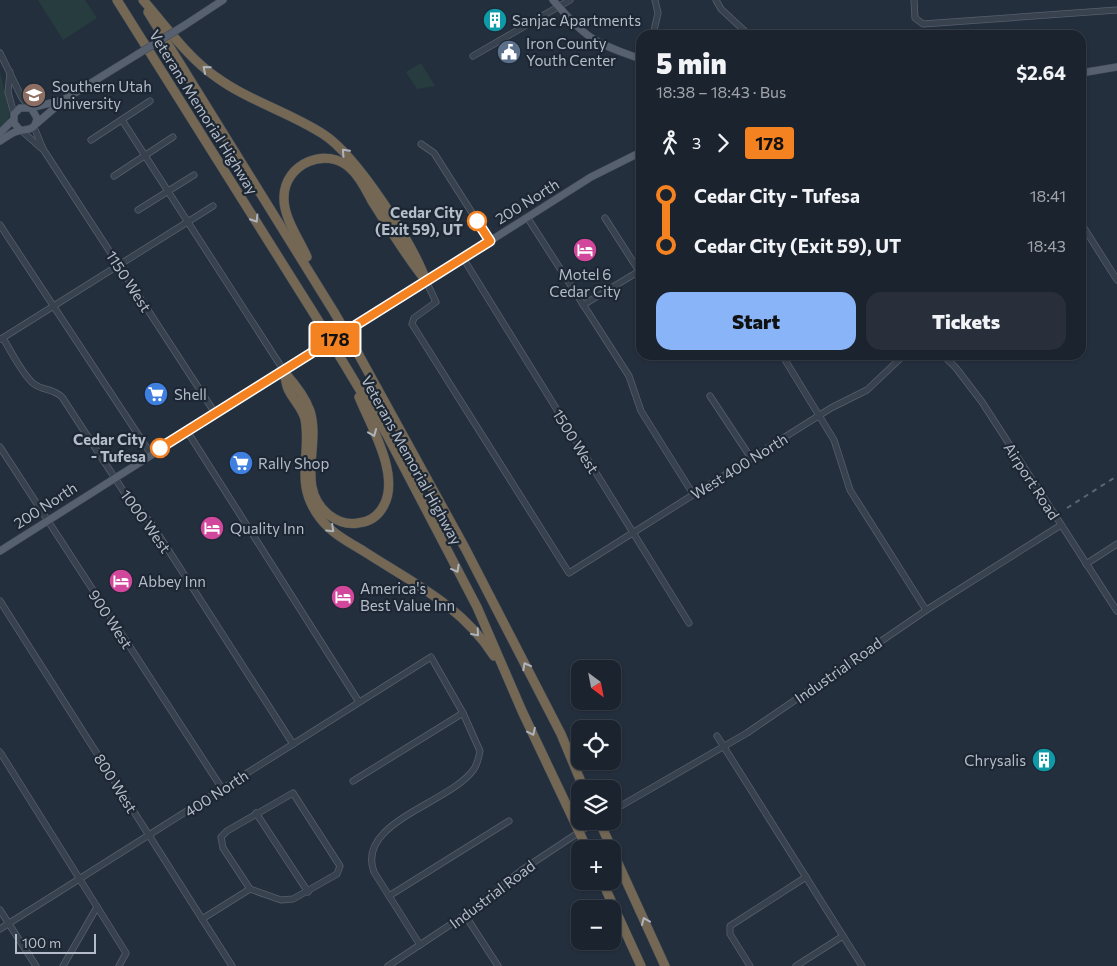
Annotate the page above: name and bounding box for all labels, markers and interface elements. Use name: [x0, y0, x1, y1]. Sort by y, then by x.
building icon: Sanjac Apartments: [482, 7, 508, 33]
place label: Sanjac Apartments: [512, 11, 641, 29]
street label: Veterans Memorial Highway: [146, 26, 262, 198]
place label: Iron County Youth Center: [526, 34, 616, 69]
public building icon: Iron County Youth Center: [496, 39, 522, 65]
text: 5 min: [656, 46, 727, 80]
text: $2.64: [1016, 61, 1066, 84]
one-way arrow: [203, 67, 212, 75]
place label: Southern Utah University: [52, 77, 152, 112]
school or university icon: Southern Utah University: [21, 82, 47, 108]
text: 18:38 – 18:43 · Bus: [656, 82, 786, 101]
icon: walk: [656, 129, 684, 157]
icon: forward: [709, 129, 737, 157]
text: 178: [755, 132, 784, 154]
text: 3: [692, 133, 701, 152]
one-way arrow: [342, 149, 351, 158]
street label: 200 North: [492, 174, 562, 228]
text: Cedar City - Tufesa: [694, 184, 860, 207]
text: 18:41: [1030, 186, 1066, 205]
place label: Cedar City (Exit 59), UT: [375, 203, 464, 238]
marker: Cedar City (Exit 59), UT: [467, 211, 487, 231]
one-way arrow: [248, 213, 258, 222]
text: Cedar City (Exit 59), UT: [694, 234, 901, 257]
text: 18:43: [1027, 236, 1066, 255]
hotel icon: Motel 6 Cedar City: [572, 237, 598, 263]
street label: 1150 West: [103, 247, 155, 315]
place label: Motel 6 Cedar City: [549, 265, 621, 300]
button: Start: [656, 292, 856, 350]
button: Tickets: [866, 292, 1066, 350]
line badge: 178: [306, 323, 364, 355]
text: 178: [320, 328, 350, 350]
street label: Veterans Memorial Highway: [358, 372, 466, 548]
supermarket icon: Shell: [143, 381, 169, 407]
place label: Shell: [174, 385, 207, 403]
street label: 1500 West: [549, 405, 603, 477]
one-way arrow: [367, 428, 378, 437]
street label: West 400 North: [687, 429, 791, 503]
place label: Cedar City - Tufesa: [73, 430, 147, 465]
marker: Cedar City - Tufesa: [150, 438, 170, 458]
street label: Airport Road: [1000, 439, 1064, 523]
supermarket icon: Rally Shop: [228, 450, 254, 476]
place label: Rally Shop: [258, 454, 329, 472]
street label: 200 North: [10, 478, 80, 532]
street label: 1000 West: [117, 486, 175, 556]
hotel icon: Quality Inn: [199, 515, 225, 541]
place label: Quality Inn: [230, 519, 304, 537]
one-way arrow: [325, 523, 334, 532]
one-way arrow: [450, 563, 460, 572]
hotel icon: Abbey Inn: [108, 568, 134, 594]
place label: Abbey Inn: [138, 572, 206, 590]
place label: America's Best Value Inn: [360, 579, 455, 614]
hotel icon: America's Best Value Inn: [330, 584, 356, 610]
street label: 900 West: [85, 586, 137, 652]
one-way arrow: [471, 627, 479, 636]
street label: Industrial Road: [791, 633, 885, 707]
north arrow: [571, 660, 621, 710]
map controls: [571, 660, 621, 950]
one-way arrow: [522, 662, 532, 671]
button: locate: [571, 720, 621, 770]
one-way arrow: [526, 727, 536, 736]
building icon: Chrysalis: [1031, 747, 1057, 773]
street label: 800 West: [91, 750, 141, 816]
place label: Chrysalis: [964, 751, 1026, 769]
street label: 400 North: [181, 766, 251, 820]
button: layers: [571, 780, 621, 830]
button: +: [571, 840, 621, 890]
street label: Industrial Road: [446, 856, 538, 932]
button: −: [571, 900, 621, 950]
one-way arrow: [641, 917, 652, 926]
scale bar: [15, 931, 96, 954]
text: 100 m: [22, 934, 61, 951]

